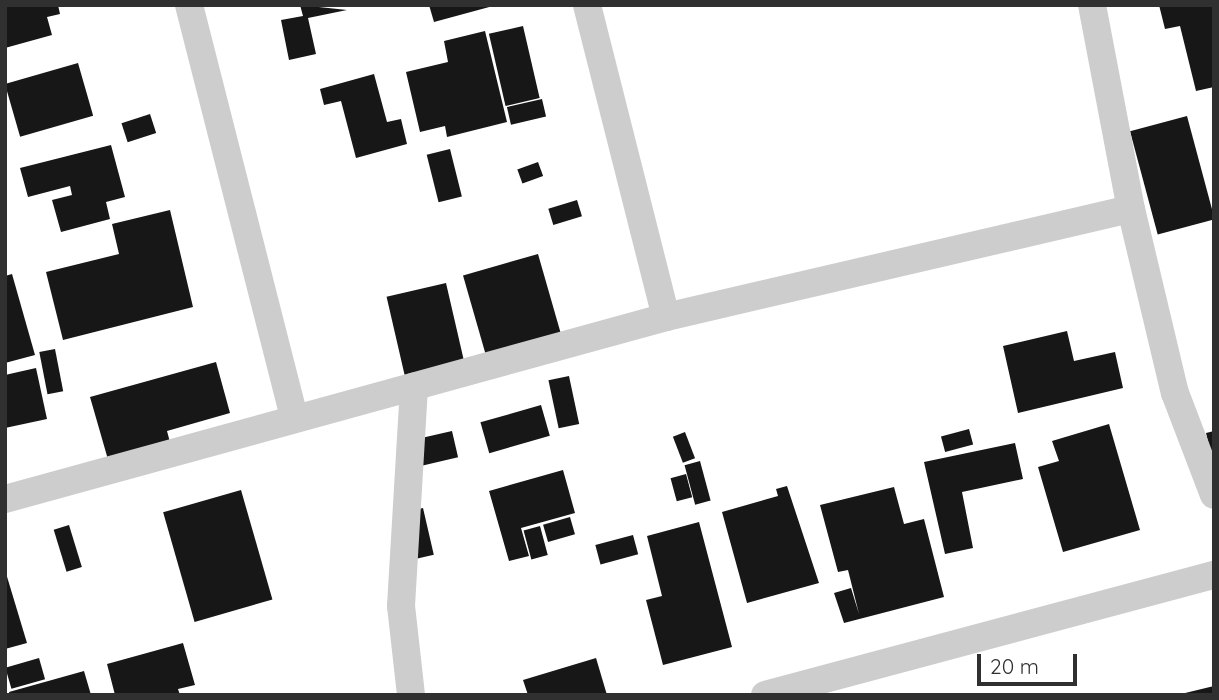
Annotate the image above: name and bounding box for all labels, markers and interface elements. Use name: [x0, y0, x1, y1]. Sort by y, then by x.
scale bar: [981, 640, 1081, 684]
text: 20 m: [990, 653, 1039, 679]

